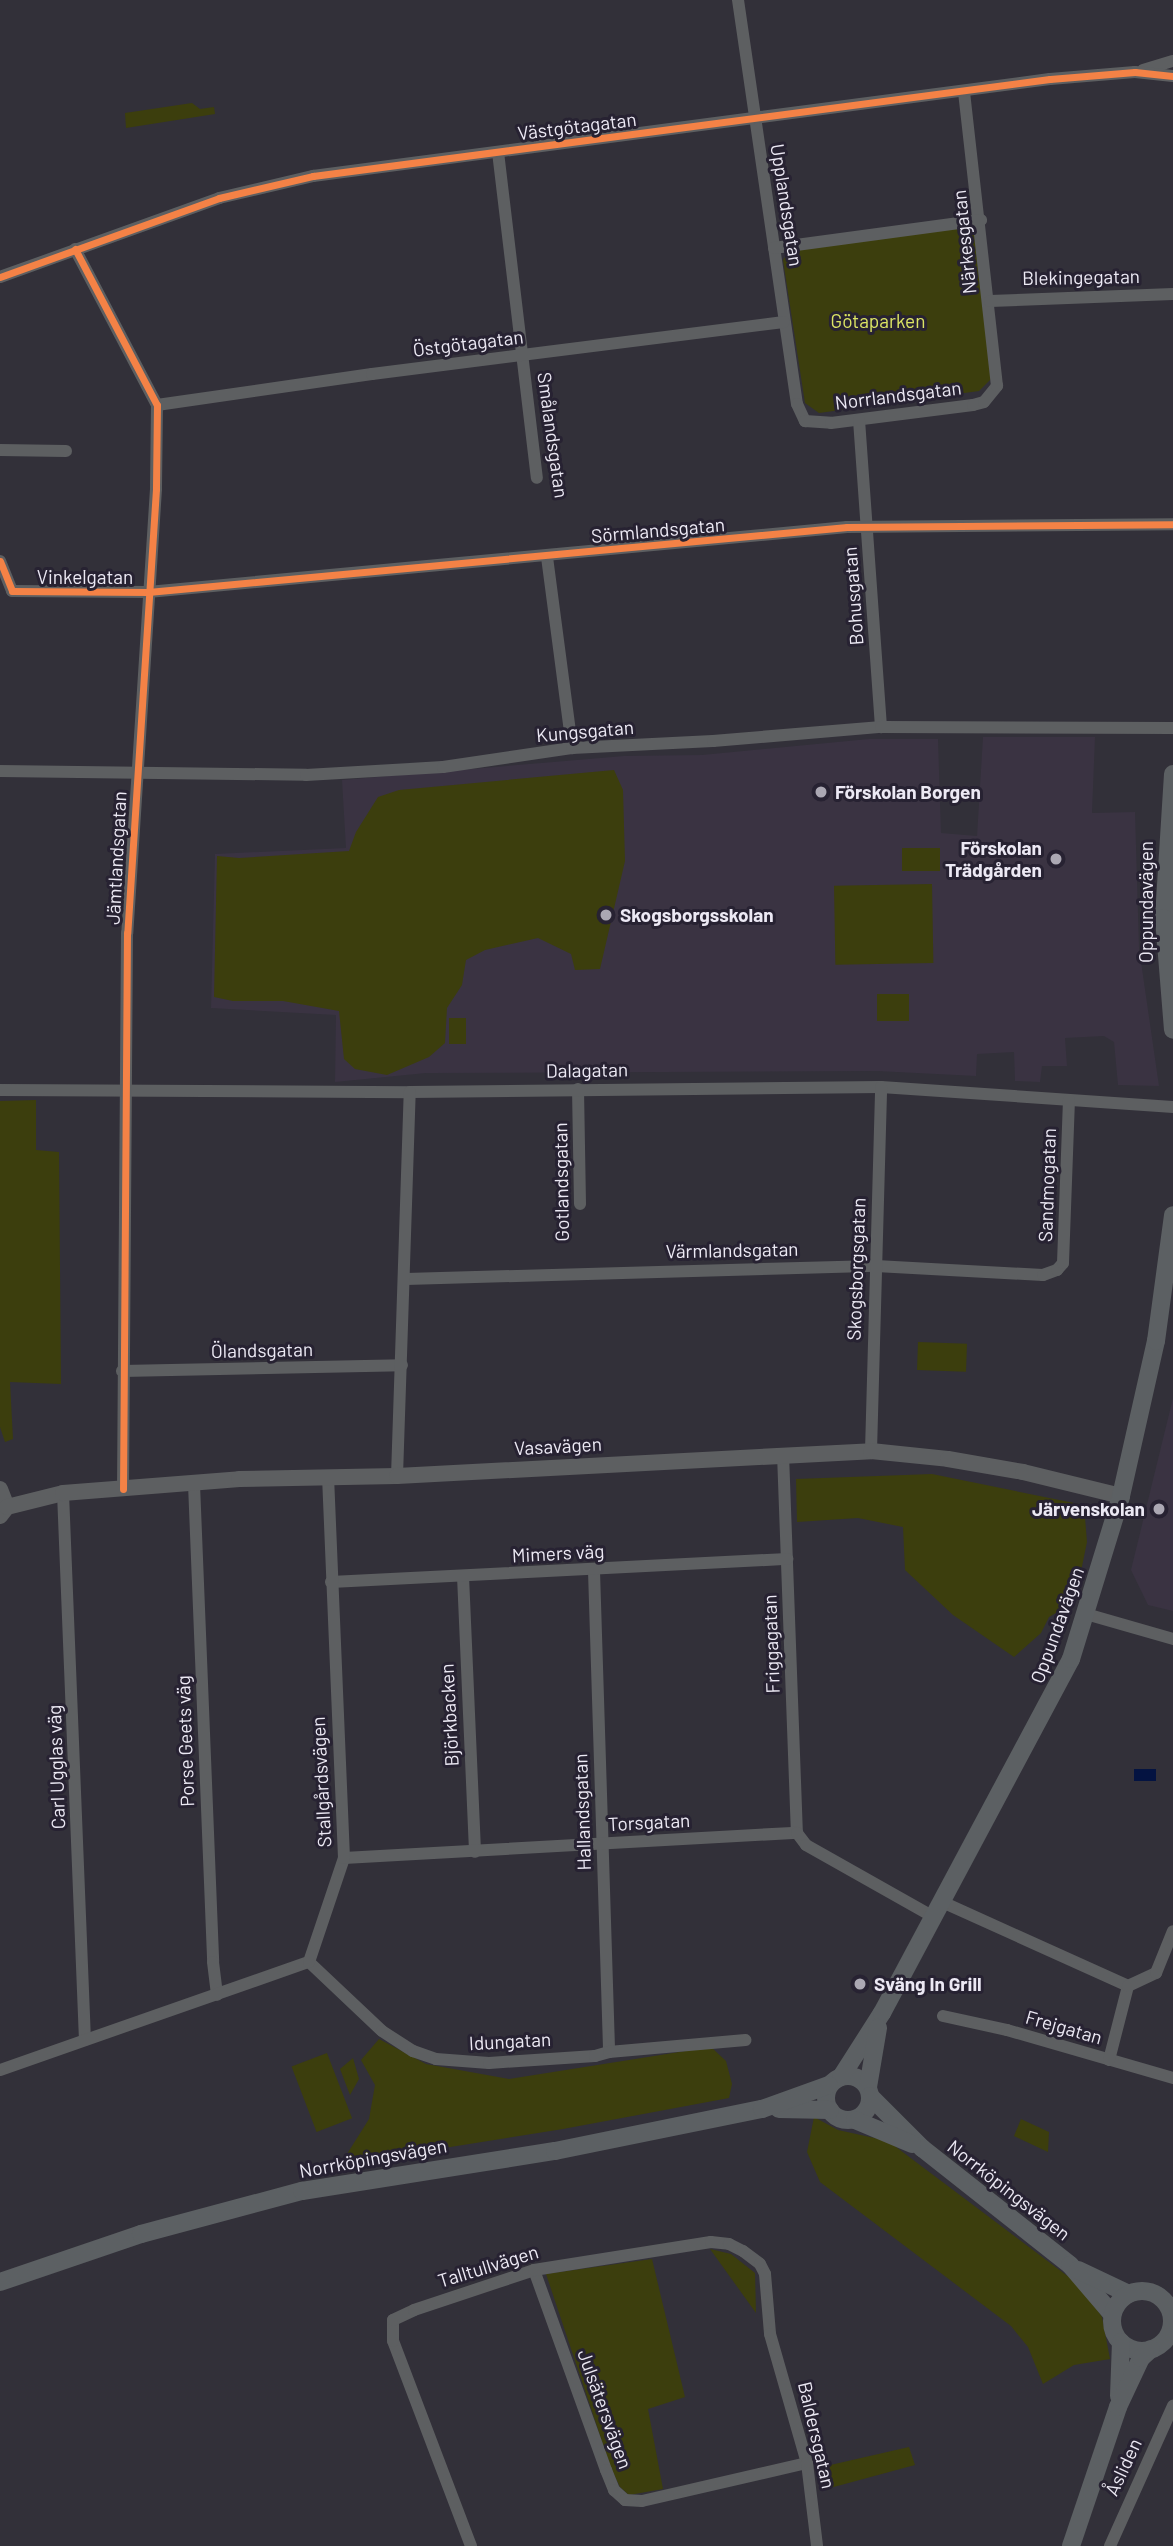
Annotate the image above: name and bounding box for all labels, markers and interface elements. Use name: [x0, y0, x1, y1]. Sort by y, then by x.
street label: Västgötagatan: [516, 107, 638, 145]
street label: Upplandsgatan: [766, 142, 808, 268]
street label: Närkesgatan: [947, 189, 981, 295]
street label: Blekingegatan: [1022, 265, 1140, 289]
park label: Götaparken: [831, 310, 925, 332]
street label: Östgötagatan: [411, 325, 525, 361]
street label: Smålandsgatan: [533, 371, 573, 499]
street label: Norrlandsgatan: [833, 376, 963, 414]
street label: Sörmlandsgatan: [590, 513, 726, 547]
street label: Bohusgatan: [838, 546, 868, 646]
street label: Vinkelgatan: [37, 566, 133, 588]
street label: Kungsgatan: [535, 715, 635, 747]
place label: Förskolan Borgen: [835, 781, 981, 803]
marker: Förskolan Borgen: [813, 784, 829, 800]
street label: Jämtlandsgatan: [101, 791, 131, 925]
place label: Förskolan Trädgården: [945, 837, 1042, 881]
street label: Oppundavägen: [1135, 841, 1157, 963]
marker: Förskolan Trädgården: [1048, 851, 1064, 867]
place label: Skogsborgsskolan: [620, 904, 774, 926]
marker: Skogsborgsskolan: [598, 907, 614, 923]
street label: Dalagatan: [546, 1058, 628, 1082]
street label: Gotlandsgatan: [549, 1122, 573, 1242]
street label: Sandmogatan: [1034, 1128, 1060, 1242]
street label: Skogsborgsgatan: [842, 1197, 870, 1341]
street label: Värmlandsgatan: [665, 1237, 799, 1263]
street label: Ölandsgatan: [211, 1338, 313, 1362]
street label: Vasavägen: [514, 1432, 602, 1460]
place label: Järvenskolan: [1032, 1498, 1145, 1520]
marker: Järvenskolan: [1151, 1501, 1167, 1517]
street label: Mimers väg: [511, 1539, 605, 1567]
street label: Oppundavägen: [1025, 1564, 1089, 1686]
street label: Friggagatan: [758, 1594, 784, 1694]
street label: Björkbacken: [435, 1663, 463, 1767]
street label: Porse Geets väg: [171, 1675, 199, 1807]
street label: Carl Ugglas väg: [42, 1704, 70, 1830]
street label: Stallgårdsvägen: [306, 1716, 336, 1848]
street label: Hallandsgatan: [569, 1753, 595, 1871]
street label: Torsgatan: [607, 1808, 691, 1836]
place label: Sväng In Grill: [874, 1973, 982, 1995]
marker: Sväng In Grill: [852, 1976, 868, 1992]
street label: Frejgatan: [1023, 2005, 1105, 2049]
street label: Idungatan: [468, 2027, 552, 2055]
street label: Norrköpingsvägen: [297, 2134, 449, 2182]
street label: Norrköpingsvägen: [943, 2135, 1075, 2245]
street label: Talltullvägen: [435, 2240, 541, 2292]
street label: Julsätersvägen: [573, 2346, 637, 2472]
street label: Baldersgatan: [794, 2379, 840, 2491]
street label: Åsliden: [1100, 2435, 1146, 2499]

